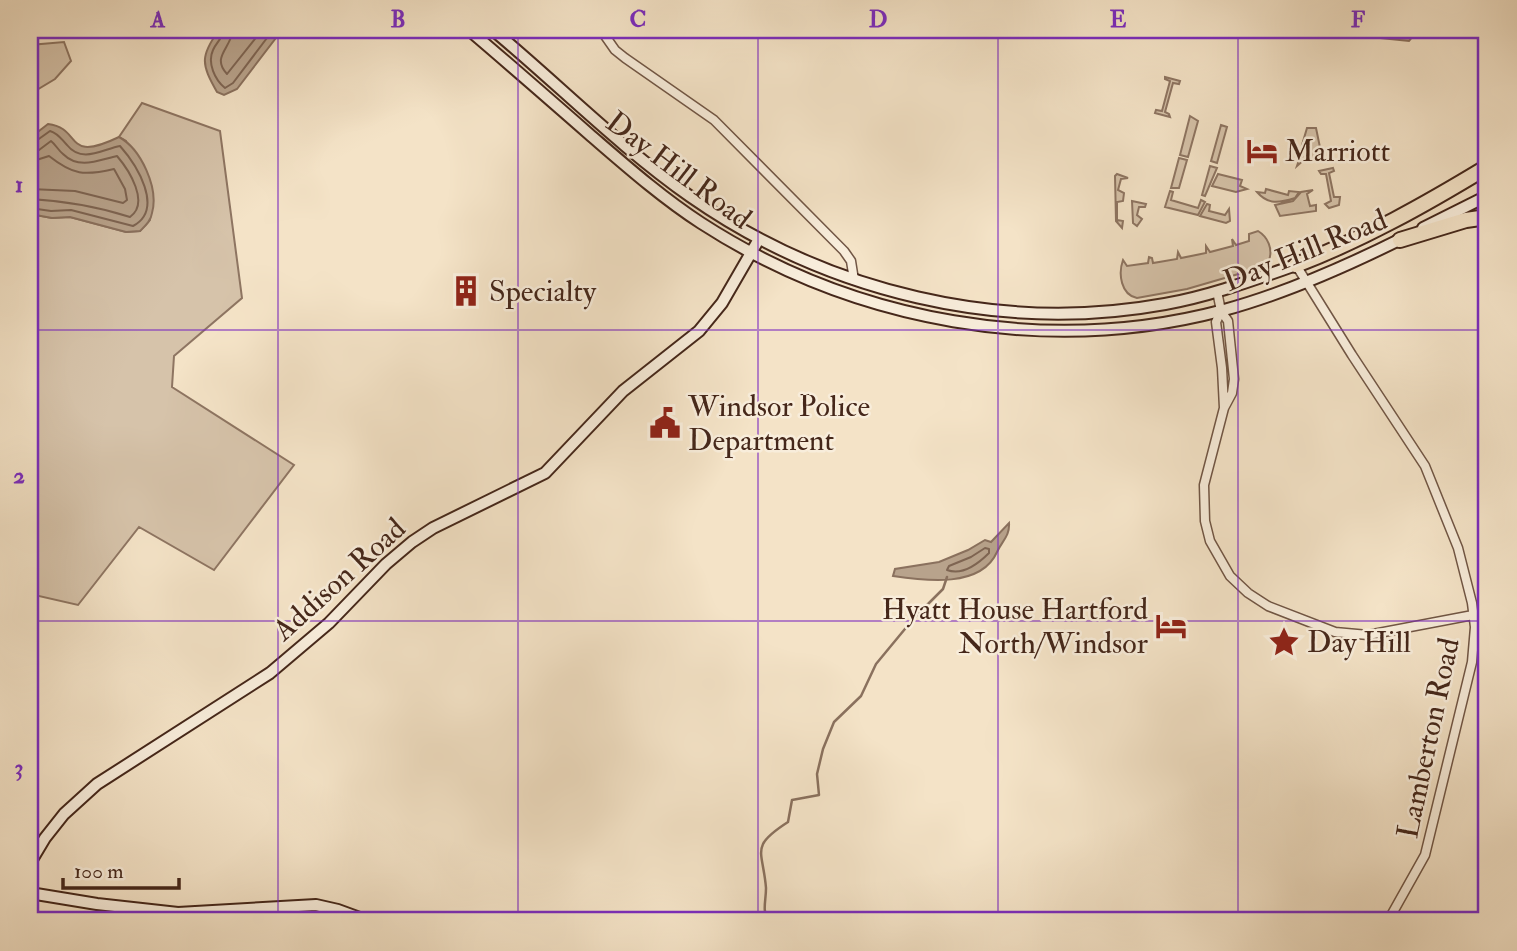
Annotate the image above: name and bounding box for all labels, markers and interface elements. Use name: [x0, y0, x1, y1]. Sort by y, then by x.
text: A: [150, 5, 166, 34]
text: B: [390, 5, 406, 34]
text: C: [630, 5, 646, 34]
text: D: [869, 5, 887, 34]
text: E: [1110, 5, 1127, 34]
text: F: [1351, 5, 1366, 34]
street label: Day Hill Road: [598, 104, 759, 237]
place label: Marriott: [1285, 133, 1391, 170]
hotel icon: Marriott: [1245, 134, 1279, 168]
text: 1: [15, 170, 23, 199]
street label: Day Hill Road: [1218, 201, 1393, 300]
place label: Specialty: [489, 273, 597, 310]
building icon: Specialty: [449, 274, 483, 308]
place label: Windsor Police Department: [687, 388, 870, 459]
public building icon: Windsor Police Department: [648, 406, 682, 440]
text: 2: [13, 461, 25, 490]
street label: Addison Road: [265, 510, 413, 649]
place label: Hyatt House Hartford North/Windsor: [882, 591, 1148, 662]
hotel icon: Hyatt House Hartford North/Windsor: [1154, 609, 1188, 643]
place label: Day Hill: [1307, 624, 1411, 661]
place icon: Day Hill: [1267, 625, 1301, 659]
street label: Lamberton Road: [1389, 634, 1468, 842]
text: 3: [15, 753, 23, 782]
scale bar: [63, 846, 178, 890]
text: 100 m: [74, 858, 124, 885]

